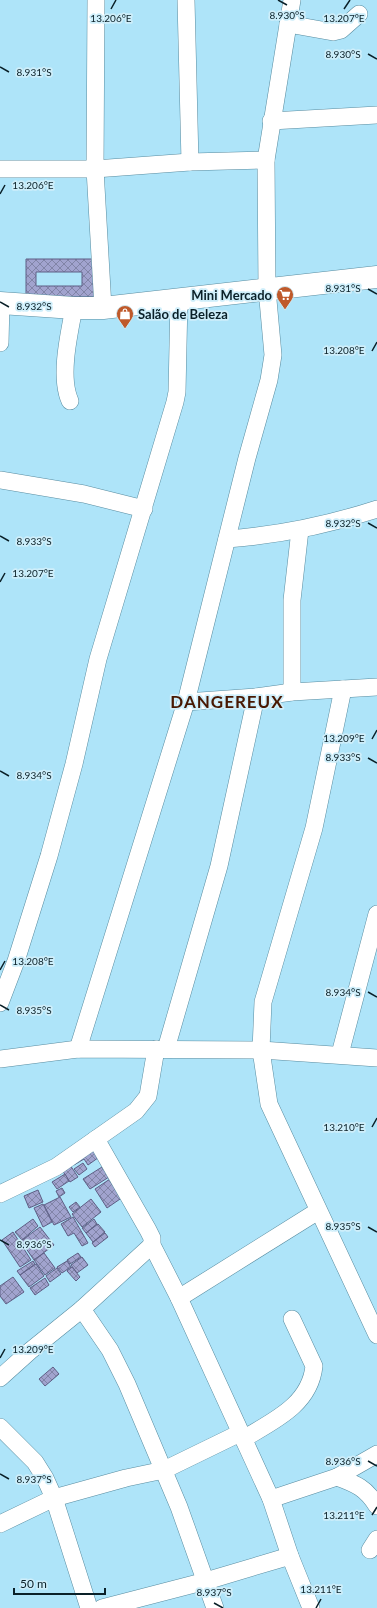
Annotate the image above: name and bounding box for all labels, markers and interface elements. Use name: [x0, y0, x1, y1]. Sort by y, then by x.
text: 8.930°S: [269, 9, 305, 21]
text: 13.206°E: [90, 12, 132, 24]
text: 13.207°E: [323, 12, 365, 24]
text: 8.930°S: [325, 48, 361, 60]
text: 8.931°S: [16, 66, 52, 78]
text: 13.206°E: [12, 179, 54, 191]
text: 8.931°S: [325, 282, 361, 294]
supermarket icon: Mini Mercado: [275, 285, 295, 310]
place label: Mini Mercado: [191, 287, 273, 303]
text: 8.932°S: [16, 300, 52, 312]
shop icon: Salão de Beleza: [115, 304, 135, 329]
place label: Salão de Beleza: [138, 306, 228, 322]
text: 13.208°E: [323, 344, 365, 356]
text: 8.932°S: [325, 517, 361, 529]
text: 8.933°S: [16, 535, 52, 547]
text: 13.207°E: [12, 567, 54, 579]
district label: DANGEREUX: [170, 691, 284, 712]
text: 13.209°E: [323, 732, 365, 744]
text: 8.933°S: [325, 751, 361, 763]
text: 8.934°S: [16, 769, 52, 781]
text: 13.208°E: [12, 955, 54, 967]
text: 8.934°S: [325, 986, 361, 998]
text: 8.935°S: [16, 1004, 52, 1016]
text: 13.210°E: [323, 1121, 365, 1133]
text: 8.935°S: [325, 1220, 361, 1232]
text: 8.936°S: [16, 1238, 52, 1250]
text: 13.209°E: [12, 1343, 54, 1355]
text: 8.936°S: [325, 1455, 361, 1467]
text: 8.937°S: [16, 1473, 52, 1485]
text: 13.211°E: [323, 1509, 365, 1521]
scale bar: [14, 1570, 105, 1596]
text: 50 m: [20, 1576, 47, 1591]
text: 13.211°E: [300, 1583, 342, 1595]
text: 8.937°S: [196, 1586, 232, 1598]

